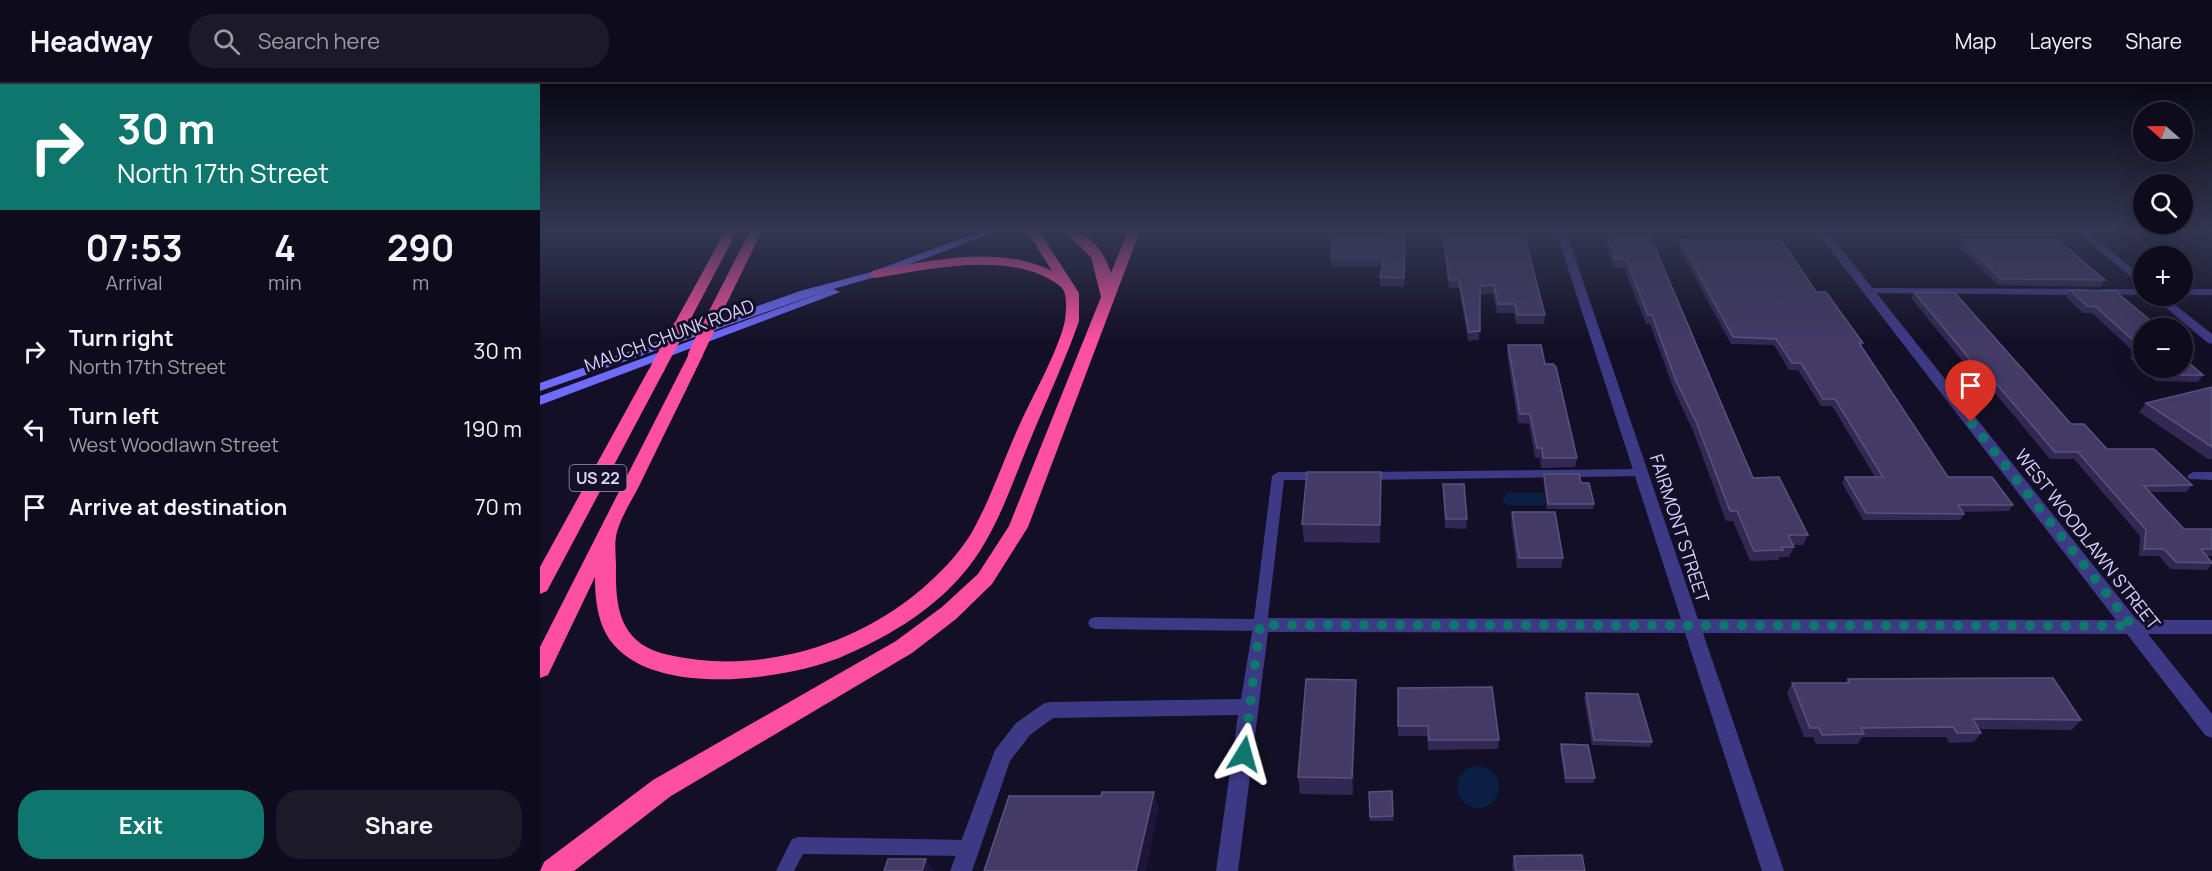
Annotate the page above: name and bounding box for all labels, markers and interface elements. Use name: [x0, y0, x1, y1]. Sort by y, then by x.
search box: [189, 14, 609, 68]
text: Headway: [30, 22, 153, 60]
icon: search: [210, 25, 243, 58]
text: Search here: [258, 26, 380, 56]
text: Map: [1955, 27, 1996, 55]
text: Layers: [2029, 27, 2092, 55]
text: Share: [2125, 27, 2182, 55]
text: 30 m: [117, 99, 215, 157]
north arrow: [2133, 102, 2193, 162]
map controls: [2133, 102, 2193, 378]
icon: right: [18, 108, 96, 186]
text: North 17th Street: [117, 154, 329, 191]
button: search: [2133, 174, 2193, 234]
text: 07:53: [85, 223, 183, 272]
text: 4: [274, 223, 296, 272]
text: 290: [387, 223, 455, 272]
button: +: [2133, 246, 2193, 306]
text: Arrival: [106, 269, 163, 296]
text: min: [268, 269, 302, 296]
text: m: [412, 269, 429, 296]
street label: MAUCH CHUNK ROAD: [581, 293, 757, 377]
button: −: [2133, 318, 2193, 378]
text: Turn right: [69, 323, 174, 353]
icon: right: [18, 335, 51, 368]
text: 30 m: [473, 336, 522, 366]
text: North 17th Street: [69, 353, 226, 380]
pin: [1945, 360, 1996, 422]
icon: arrive: [1954, 369, 1987, 402]
text: Turn left: [69, 401, 159, 431]
icon: left: [18, 413, 51, 446]
text: 190 m: [463, 414, 522, 444]
text: West Woodlawn Street: [69, 431, 279, 458]
street label: WEST WOODLAWN STREET: [2010, 444, 2166, 634]
street label: FAIRMONT STREET: [1645, 451, 1715, 605]
road number: US 22: [569, 465, 626, 491]
icon: arrive: [18, 491, 51, 524]
text: Arrive at destination: [69, 492, 287, 522]
text: 70 m: [474, 492, 522, 522]
position arrow: [1212, 722, 1276, 786]
button: Exit: [18, 790, 264, 859]
button: Share: [276, 790, 522, 859]

